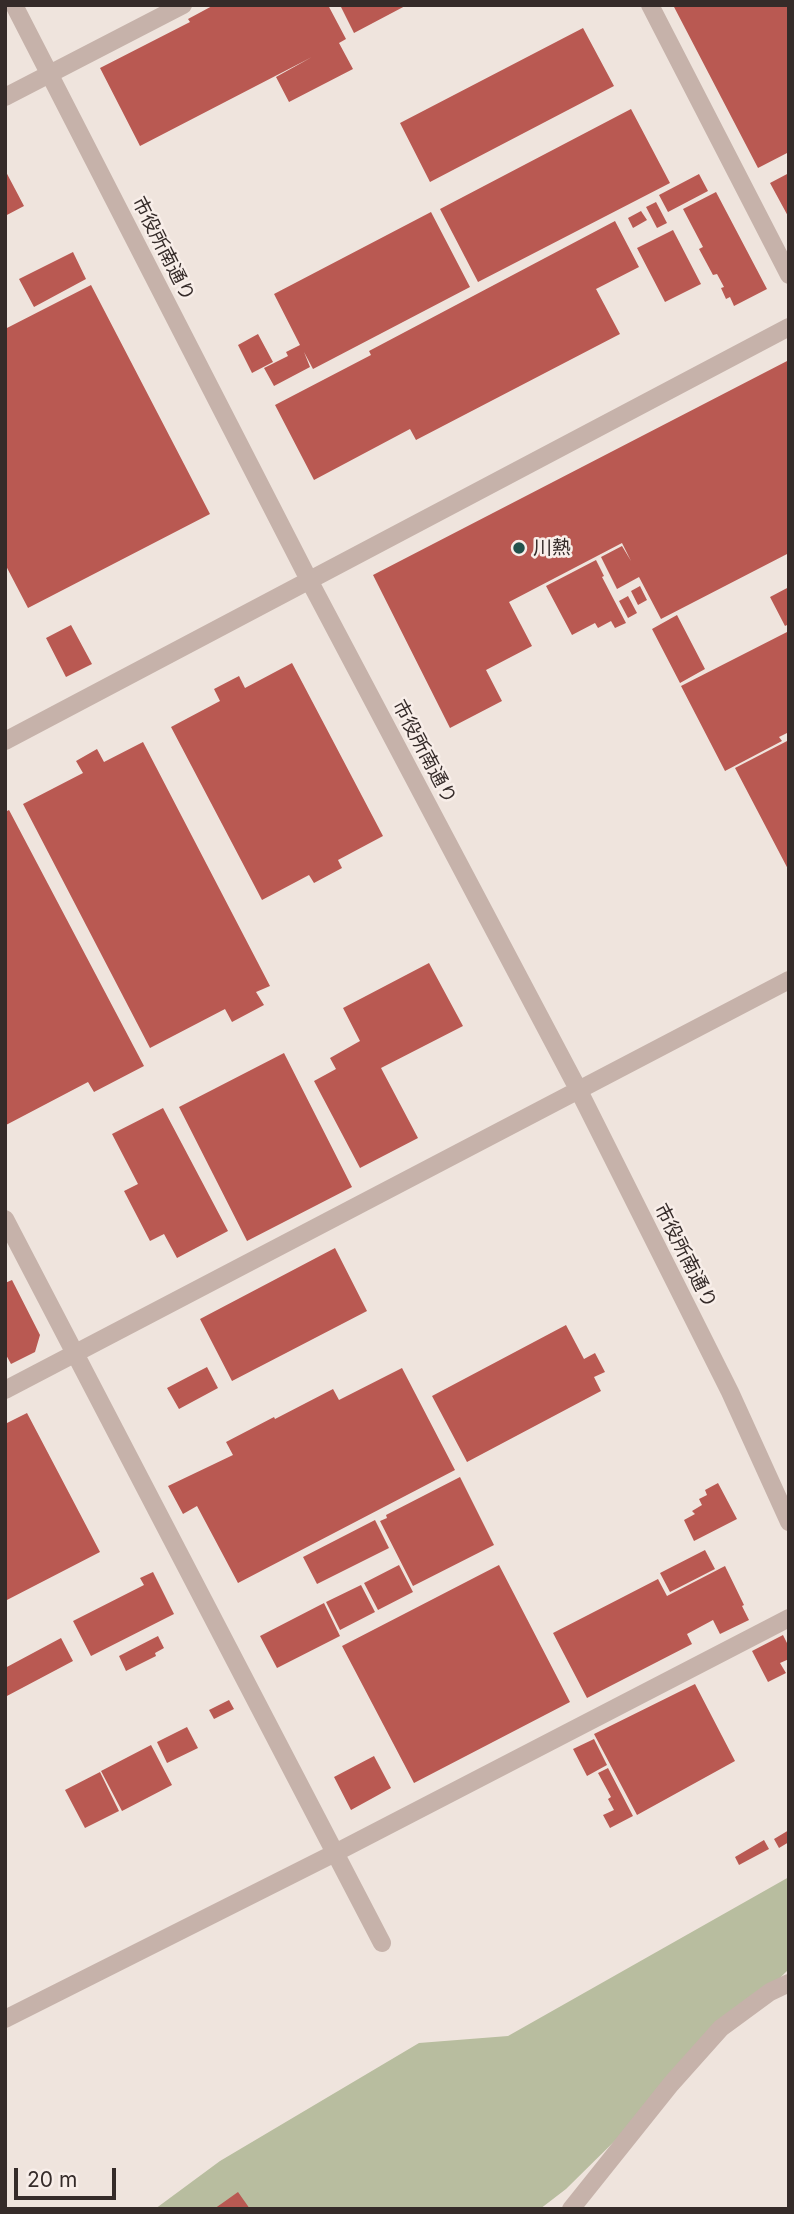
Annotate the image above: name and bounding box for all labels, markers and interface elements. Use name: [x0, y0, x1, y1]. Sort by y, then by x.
street label: 市役所南通り: [127, 193, 199, 305]
place label: 川熱: [533, 537, 571, 559]
marker: 川熱: [511, 540, 527, 556]
street label: 市役所南通り: [387, 696, 461, 808]
street label: 市役所南通り: [649, 1200, 721, 1312]
scale bar: [18, 2154, 119, 2198]
text: 20 m: [27, 2167, 77, 2192]

